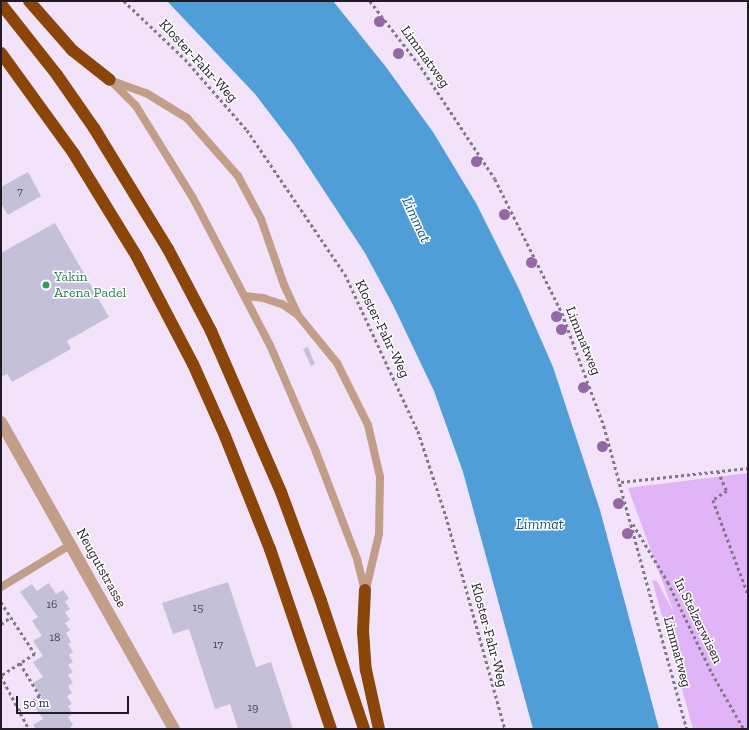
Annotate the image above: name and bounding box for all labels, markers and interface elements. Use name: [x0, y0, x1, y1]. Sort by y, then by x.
street label: Kloster-Fahr-Weg: [155, 16, 241, 106]
street label: Limmatweg: [397, 23, 453, 91]
house number: 7: [17, 185, 23, 199]
water label: Limmat: [398, 194, 434, 246]
place label: Yakin Arena Padel: [54, 269, 126, 302]
street label: Kloster-Fahr-Weg: [351, 277, 413, 381]
marker: Yakin Arena Padel: [41, 280, 51, 290]
street label: Limmatweg: [562, 304, 604, 378]
water label: Limmat: [516, 516, 564, 534]
street label: Neugutstrasse: [72, 525, 130, 611]
street label: In Stelzerwisen: [670, 576, 726, 666]
street label: Kloster-Fahr-Weg: [467, 581, 511, 689]
house number: 16: [47, 598, 57, 612]
house number: 15: [193, 601, 203, 615]
street label: Limmatweg: [660, 615, 694, 689]
house number: 18: [49, 631, 61, 645]
house number: 17: [213, 638, 223, 652]
scale bar: [18, 688, 131, 714]
text: 50 m: [23, 696, 49, 710]
house number: 19: [248, 701, 258, 715]

